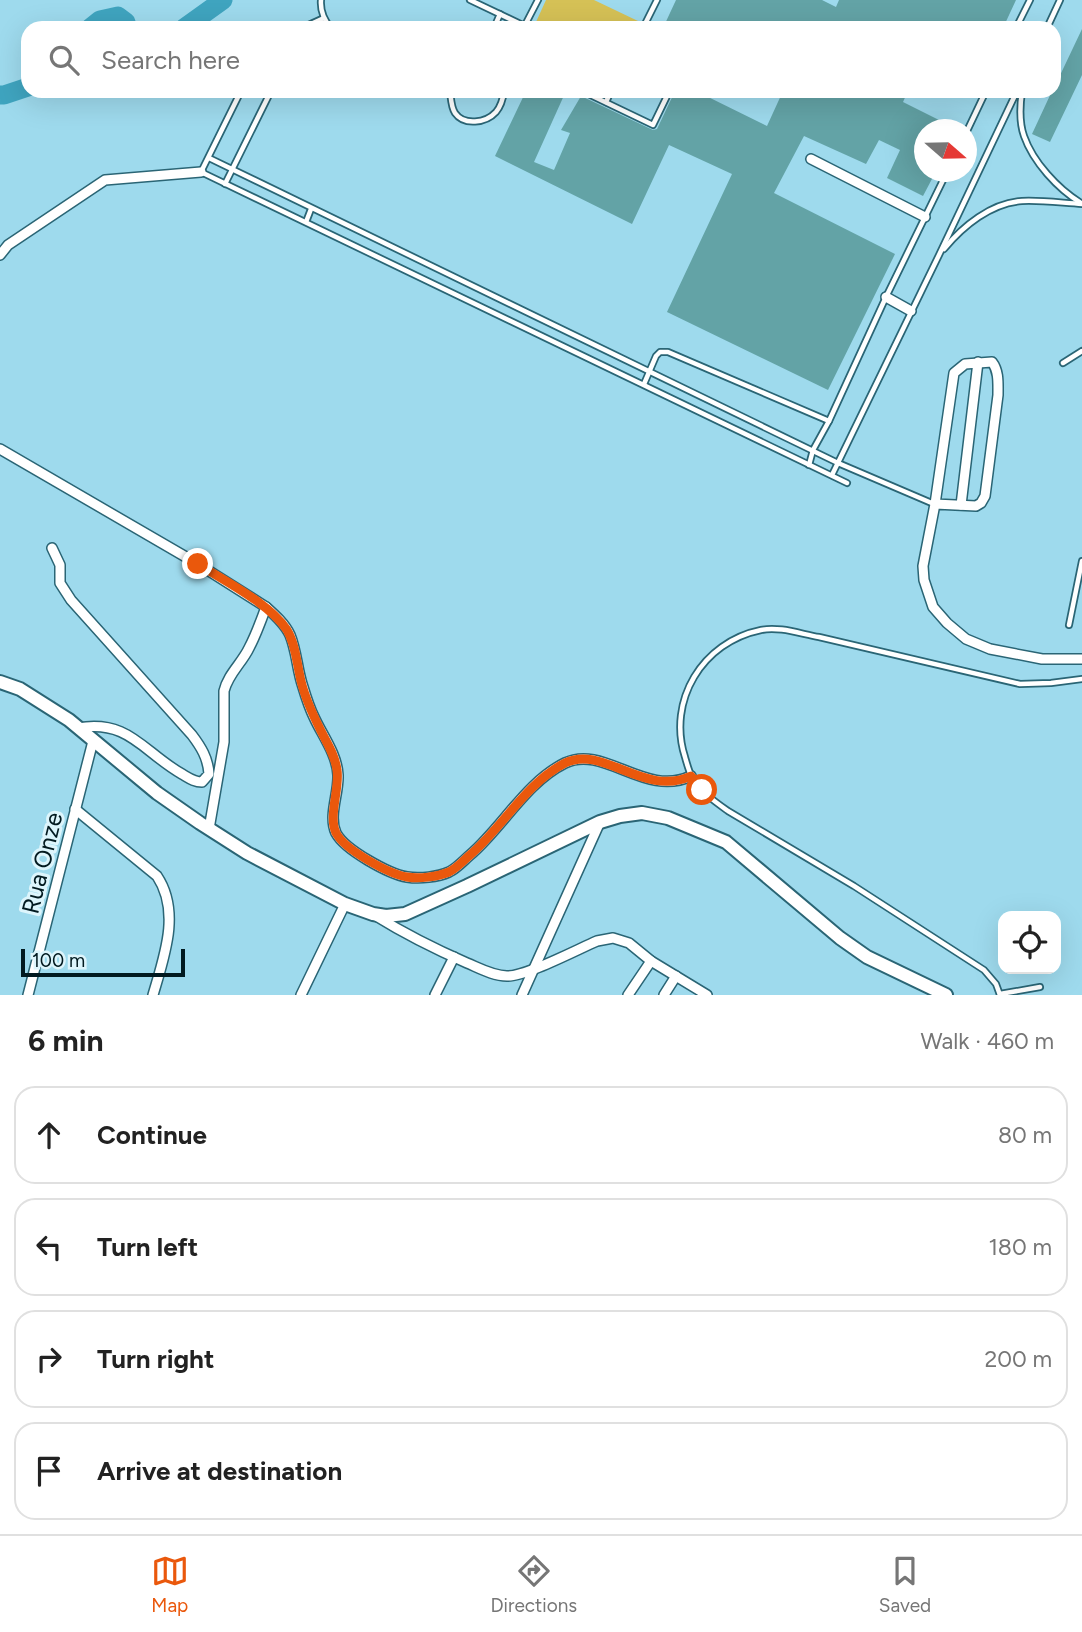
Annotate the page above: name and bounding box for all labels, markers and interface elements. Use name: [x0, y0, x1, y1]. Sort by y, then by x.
search box: [21, 21, 1061, 98]
icon: search: [45, 41, 83, 79]
text: Search here: [101, 44, 240, 76]
north arrow: [914, 119, 977, 182]
route end: [182, 548, 213, 579]
route start: [686, 774, 717, 805]
street label: Rua Onze: [15, 809, 69, 917]
map controls: [998, 911, 1061, 974]
button: locate: [998, 911, 1061, 974]
scale bar: [21, 946, 186, 978]
text: 100 m: [32, 949, 85, 972]
text: 6 min: [28, 1022, 104, 1059]
text: Walk · 460 m: [920, 1027, 1054, 1055]
icon: ahead: [30, 1116, 68, 1154]
text: Continue: [97, 1119, 207, 1151]
text: 80 m: [998, 1121, 1052, 1149]
icon: left: [30, 1228, 68, 1266]
text: Turn left: [97, 1231, 198, 1263]
text: 180 m: [988, 1233, 1052, 1261]
icon: right: [30, 1340, 68, 1378]
text: Turn right: [97, 1343, 214, 1375]
text: 200 m: [984, 1345, 1052, 1373]
icon: arrive: [30, 1452, 68, 1490]
text: Arrive at destination: [97, 1455, 342, 1487]
tab: Map: [151, 1552, 189, 1617]
tab: Directions: [490, 1552, 577, 1617]
tab: Saved: [879, 1552, 931, 1617]

